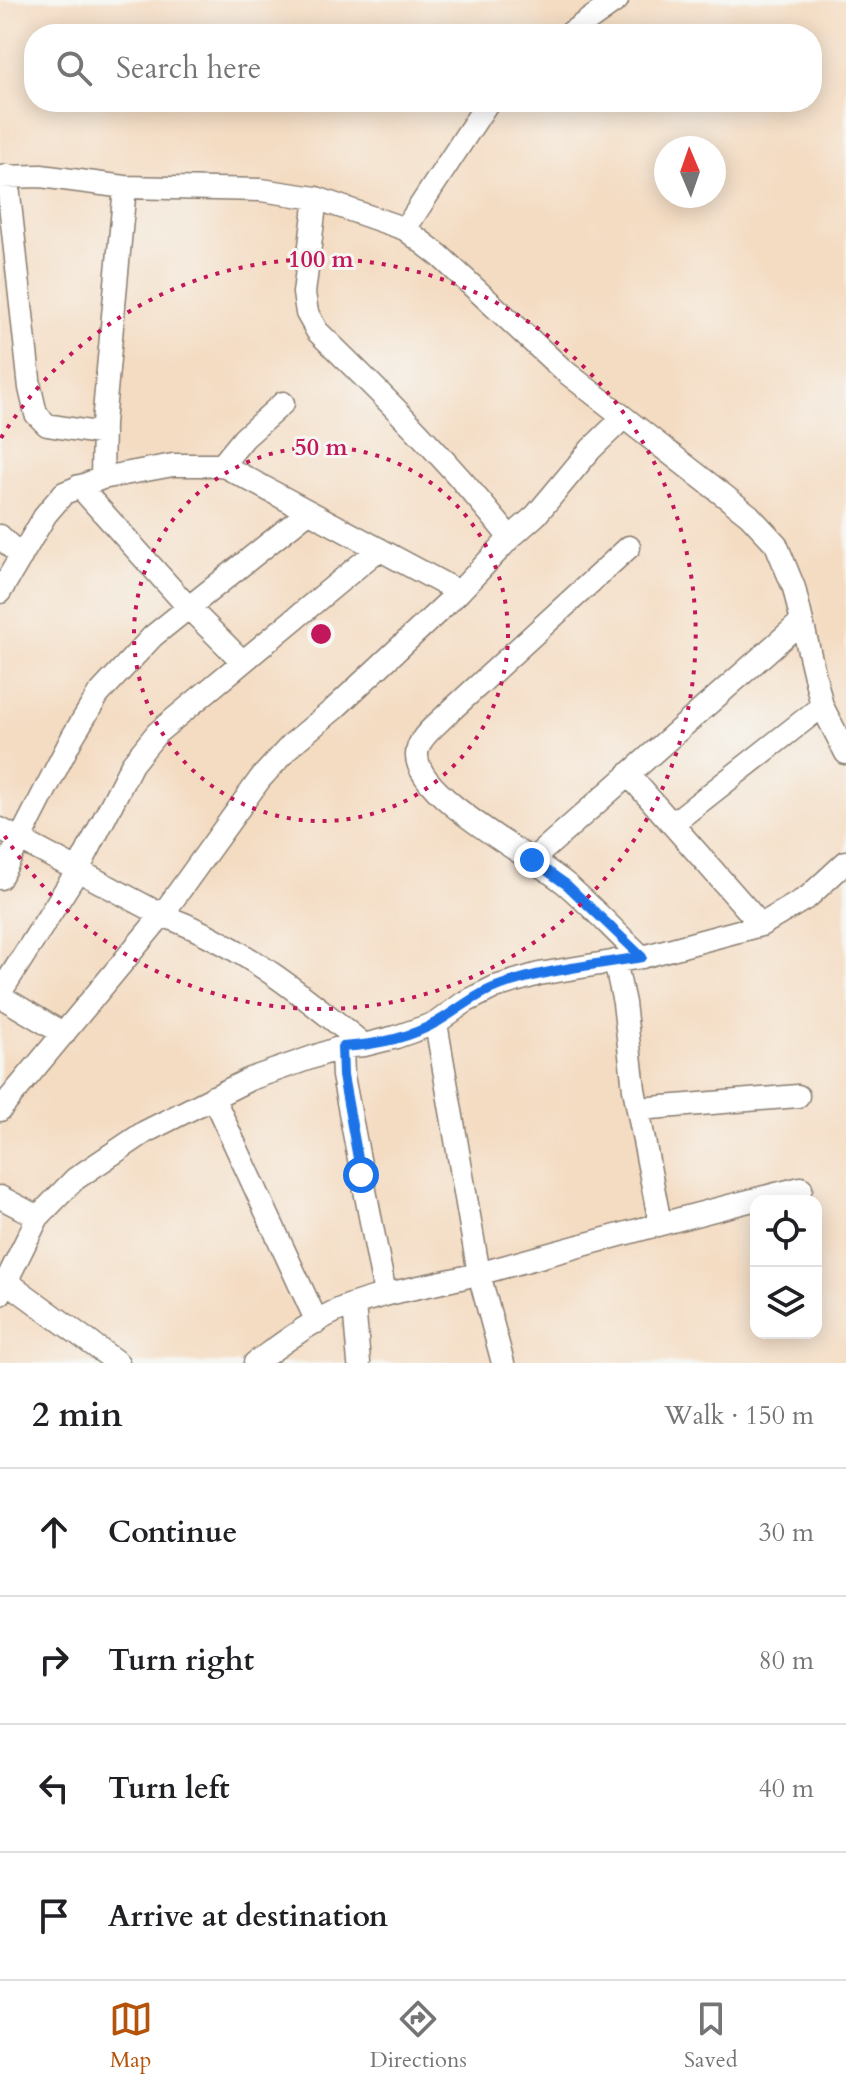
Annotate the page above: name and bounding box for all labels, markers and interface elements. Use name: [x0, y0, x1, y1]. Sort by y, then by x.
search box: [24, 24, 822, 112]
icon: search: [52, 46, 96, 90]
text: Search here: [116, 48, 261, 89]
north arrow: [654, 136, 726, 208]
text: 100 m: [288, 243, 355, 276]
text: 50 m: [294, 431, 348, 464]
centre of rings: [307, 620, 335, 648]
route end: [514, 842, 550, 878]
route start: [343, 1157, 379, 1193]
map controls: [750, 1195, 822, 1339]
button: locate: [750, 1195, 822, 1267]
button: layers: [750, 1267, 822, 1339]
text: 2 min: [32, 1392, 123, 1438]
text: Walk · 150 m: [664, 1398, 814, 1433]
icon: ahead: [32, 1510, 76, 1554]
text: Continue: [108, 1512, 237, 1553]
text: 30 m: [758, 1515, 814, 1550]
icon: right: [32, 1638, 76, 1682]
text: Turn right: [108, 1640, 254, 1681]
text: 80 m: [758, 1643, 814, 1678]
icon: left: [32, 1766, 76, 1810]
text: Turn left: [108, 1768, 230, 1809]
text: 40 m: [758, 1771, 814, 1806]
icon: arrive: [32, 1894, 76, 1938]
text: Arrive at destination: [108, 1896, 388, 1937]
tab: Map: [109, 1997, 153, 2075]
tab: Directions: [370, 1997, 467, 2075]
tab: Saved: [684, 1997, 737, 2075]

